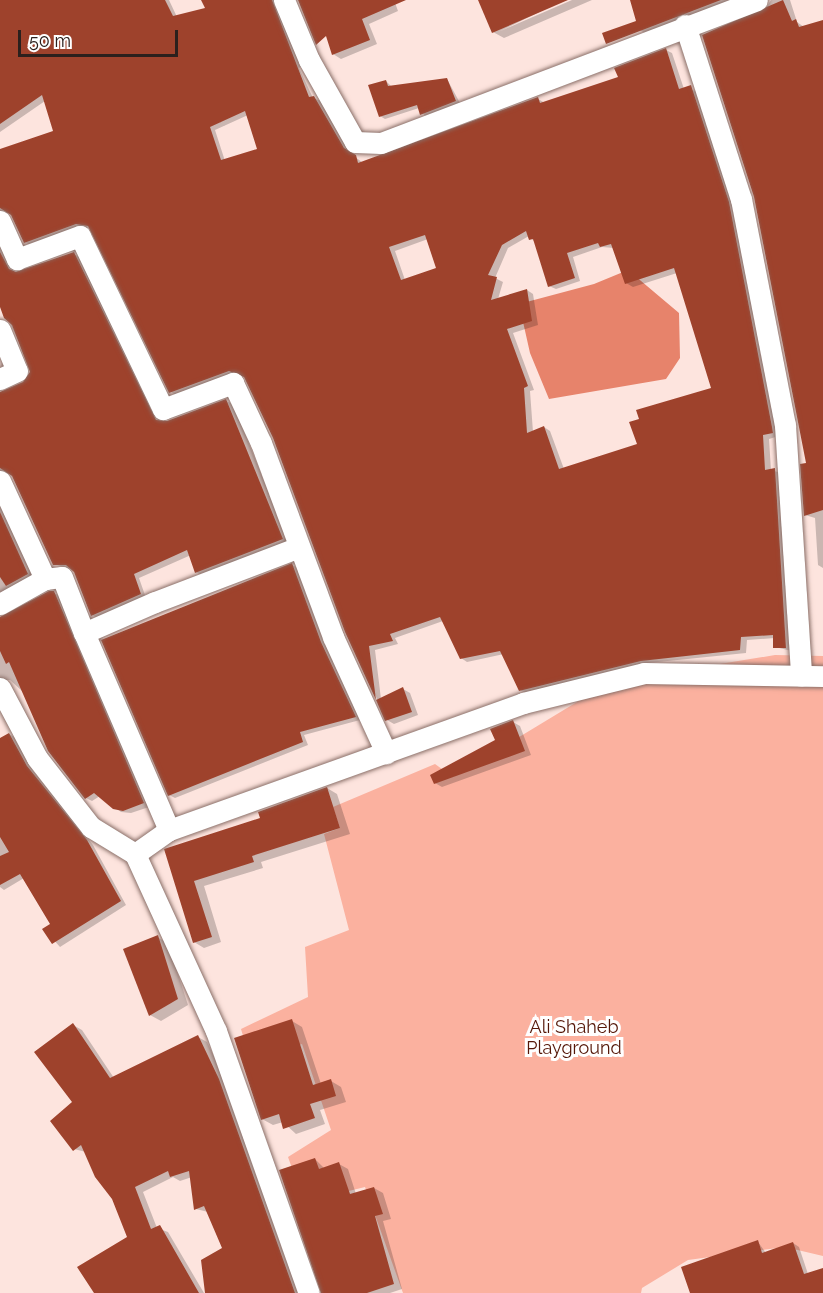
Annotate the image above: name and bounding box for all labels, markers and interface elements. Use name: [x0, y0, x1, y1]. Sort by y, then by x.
scale bar: [21, 18, 182, 56]
text: 50 m: [29, 30, 71, 51]
park label: Ali Shaheb Playground: [526, 1017, 622, 1060]

